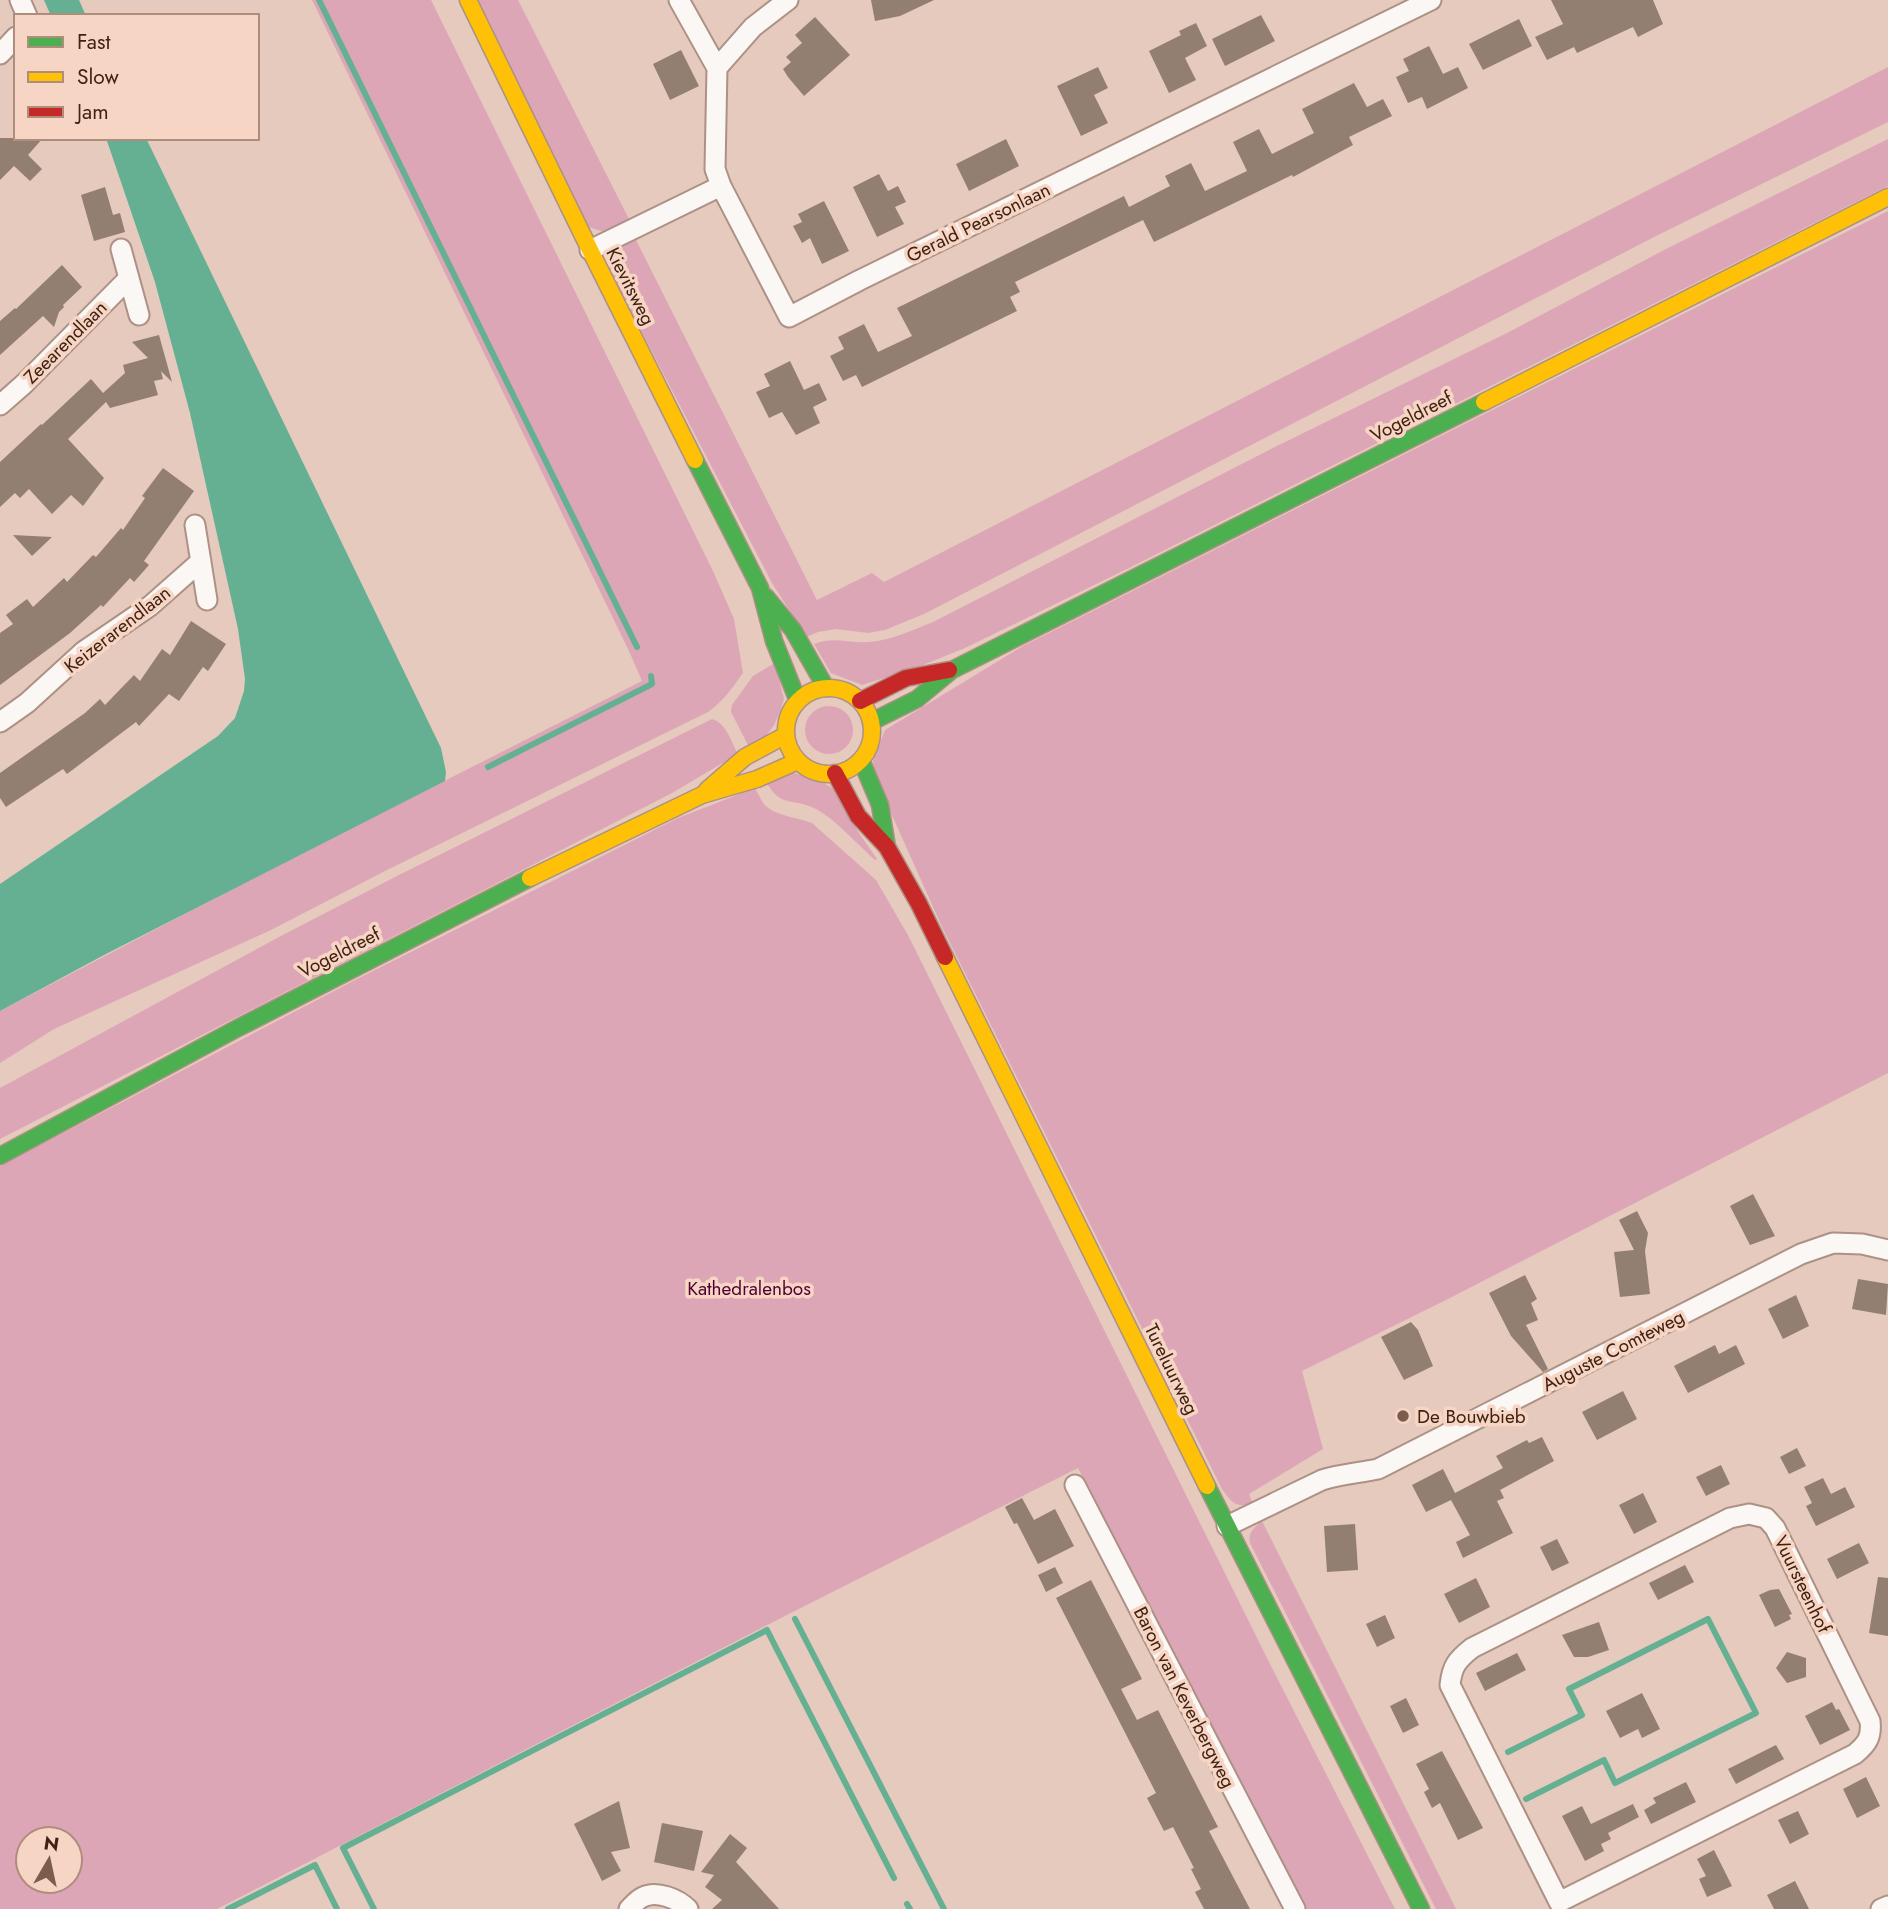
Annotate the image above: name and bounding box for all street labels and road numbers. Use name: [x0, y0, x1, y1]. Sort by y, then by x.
street label: Gerald Pearsonlaan: [902, 176, 1055, 269]
street label: Kievitsweg: [599, 243, 662, 330]
street label: Zeearendlaan: [18, 295, 113, 390]
street label: Vogeldreef: [1366, 384, 1457, 449]
street label: Keizerarendlaan: [58, 579, 176, 680]
street label: Vogeldreef: [294, 920, 385, 985]
street label: Auguste Comteweg: [1538, 1303, 1689, 1398]
street label: Tureluurweg: [1138, 1319, 1205, 1419]
street label: Vuursteenhof: [1767, 1531, 1838, 1638]
street label: Baron van Keverbergweg: [1127, 1602, 1242, 1793]

